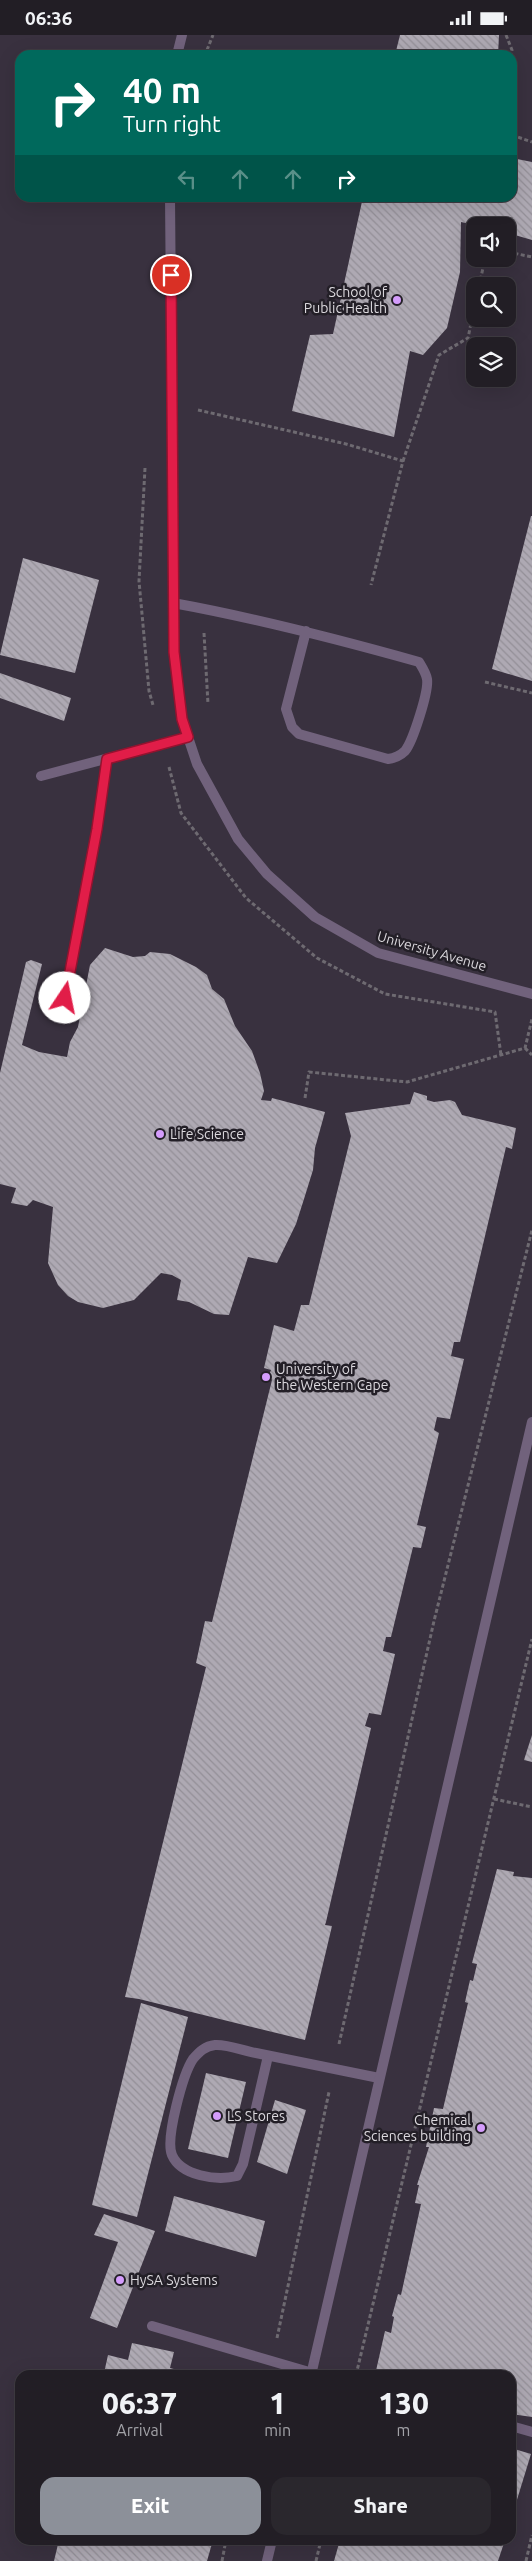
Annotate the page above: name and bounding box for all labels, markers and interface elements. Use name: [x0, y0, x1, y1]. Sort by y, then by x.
text: 06:36: [25, 7, 73, 29]
icon: right: [40, 70, 105, 135]
text: 40 m: [123, 70, 201, 110]
text: Turn right: [123, 111, 221, 136]
icon: left: [173, 165, 201, 193]
icon: ahead: [226, 165, 254, 193]
icon: ahead: [279, 165, 307, 193]
icon: right: [332, 165, 360, 193]
map controls: [466, 217, 516, 387]
button: sound: [466, 217, 516, 267]
pin: [150, 254, 192, 296]
icon: arrive: [157, 261, 185, 289]
button: search: [466, 277, 516, 327]
place label: School of Public Health: [304, 284, 388, 316]
marker: School of Public Health: [391, 294, 403, 306]
button: layers: [466, 337, 516, 387]
street label: University Avenue: [376, 928, 488, 974]
position arrow: [38, 971, 90, 1023]
place label: Life Science: [170, 1126, 244, 1142]
marker: Life Science: [154, 1128, 166, 1140]
place label: University of the Western Cape: [276, 1361, 388, 1393]
marker: University of the Western Cape: [260, 1371, 272, 1383]
place label: LS Stores: [227, 2108, 285, 2124]
marker: LS Stores: [211, 2110, 223, 2122]
place label: Chemical Sciences building: [364, 2112, 471, 2144]
marker: Chemical Sciences building: [475, 2122, 487, 2134]
place label: HySA Systems: [130, 2272, 218, 2288]
marker: HySA Systems: [114, 2274, 126, 2286]
text: 06:37: [102, 2386, 177, 2420]
text: 1: [269, 2386, 286, 2420]
text: 130: [378, 2386, 429, 2420]
text: Arrival: [116, 2421, 163, 2439]
text: min: [264, 2421, 291, 2439]
text: m: [397, 2421, 410, 2439]
button: Exit: [40, 2477, 261, 2535]
button: Share: [271, 2477, 491, 2535]

